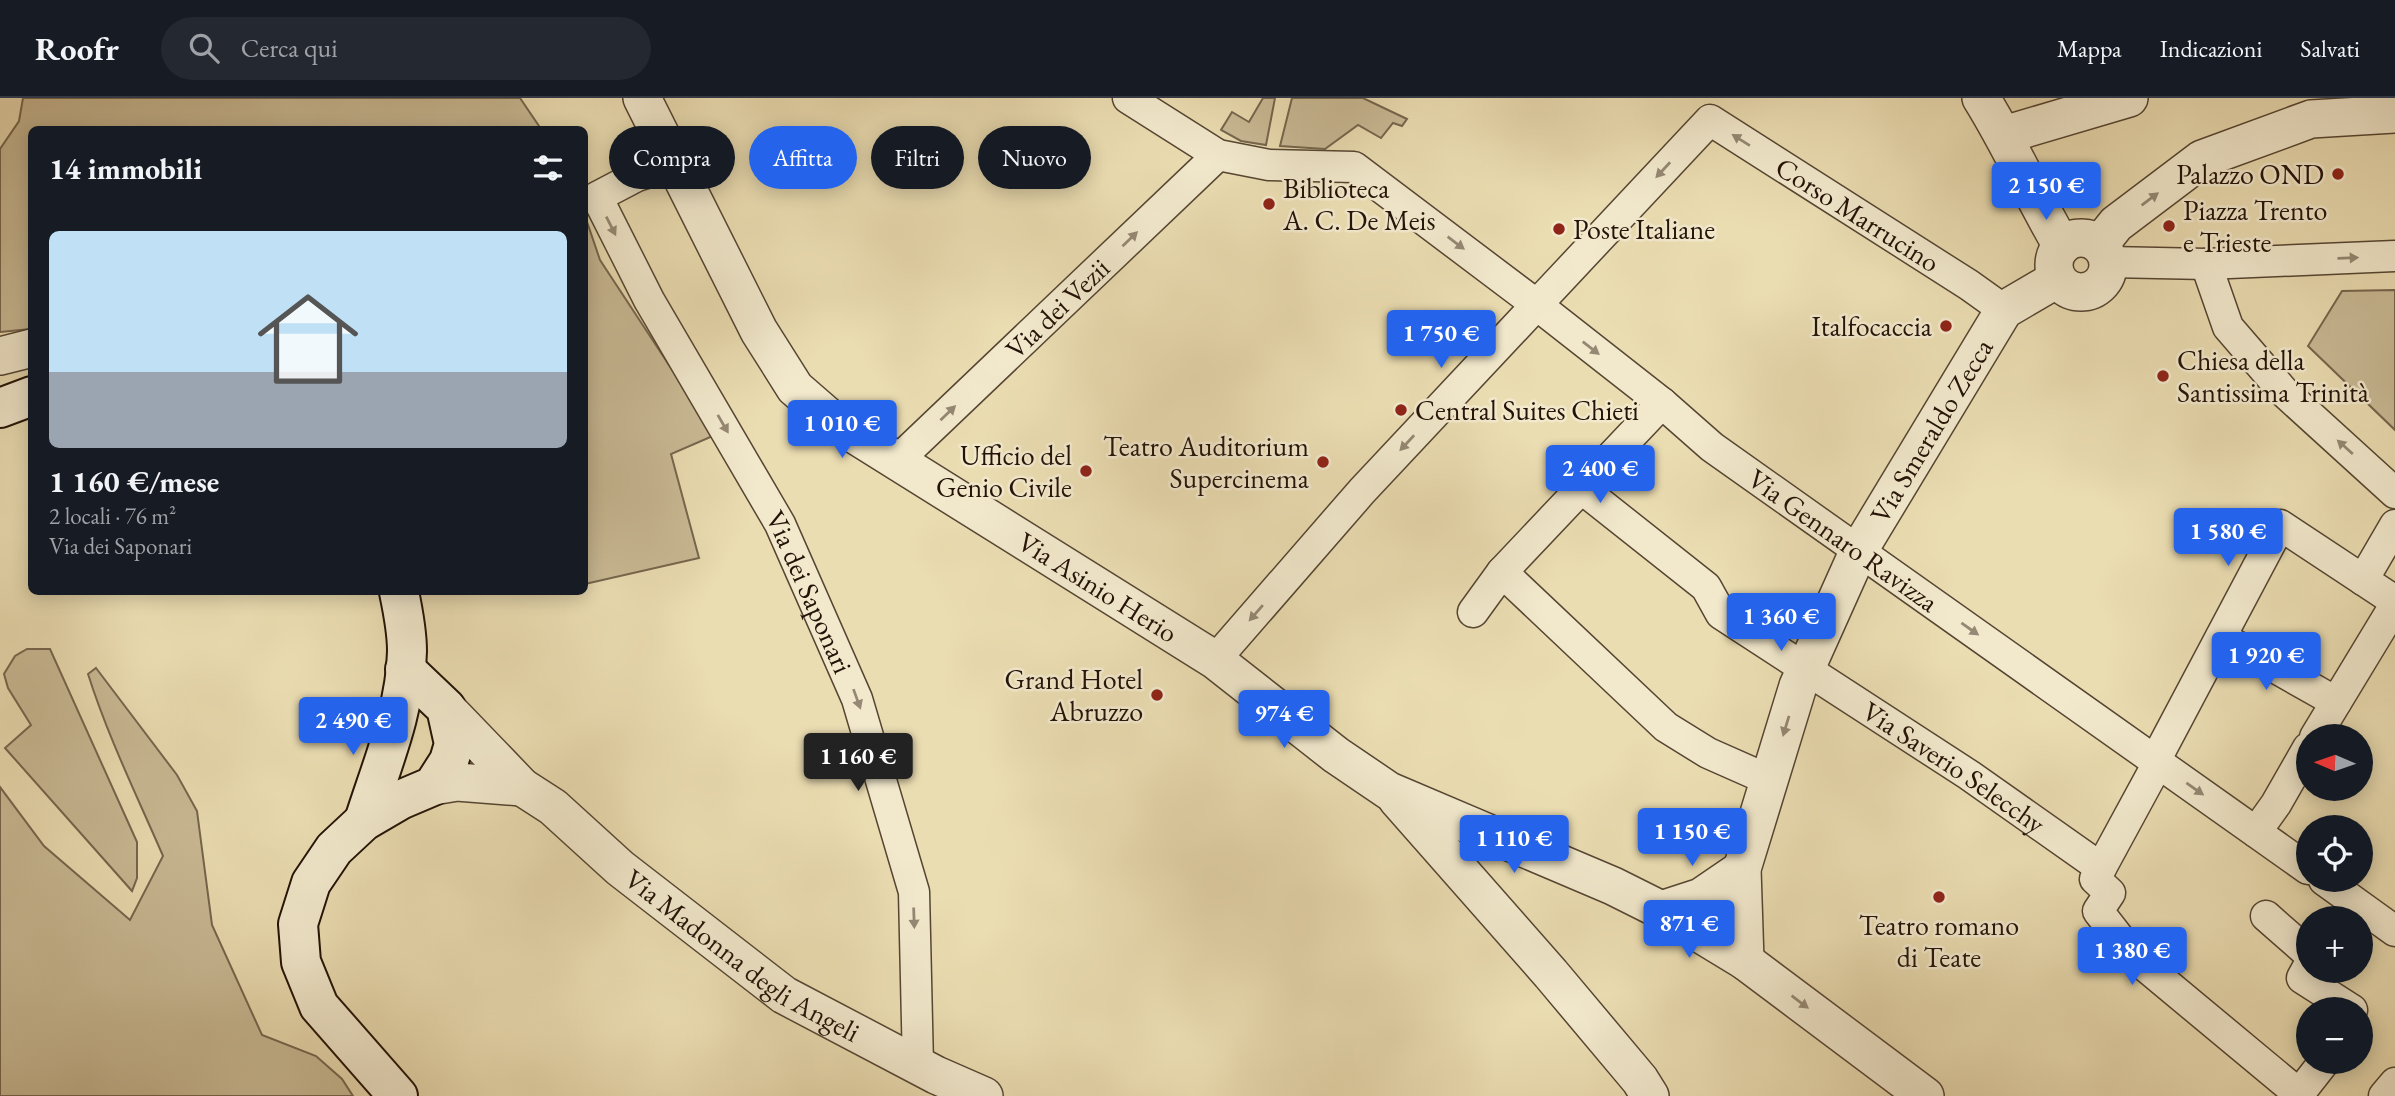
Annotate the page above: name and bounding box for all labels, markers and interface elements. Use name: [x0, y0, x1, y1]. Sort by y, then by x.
search box: [161, 17, 651, 80]
text: Roofr: [35, 27, 119, 70]
icon: search: [185, 29, 223, 67]
text: Cerca qui: [241, 31, 338, 65]
text: Mappa: [2057, 33, 2122, 64]
text: Indicazioni: [2160, 33, 2262, 64]
text: Salvati: [2300, 33, 2360, 64]
chip: Compra: [609, 126, 735, 189]
chip: Affitta: [749, 126, 857, 189]
chip: Filtri: [871, 126, 964, 189]
chip: Nuovo: [978, 126, 1091, 189]
one-way arrow: [1732, 133, 1750, 147]
text: 14 immobili: [49, 149, 202, 188]
icon: filters: [529, 149, 567, 187]
street label: Corso Marrucino: [1769, 149, 1947, 280]
place label: Palazzo OND: [2176, 156, 2324, 192]
one-way arrow: [1656, 161, 1672, 178]
pin: 2 150 €: [1981, 162, 2111, 222]
marker: Palazzo OND: [2330, 166, 2346, 182]
place label: Biblioteca A. C. De Meis: [1282, 170, 1435, 238]
text: 2 150 €: [2008, 170, 2084, 200]
one-way arrow: [2141, 192, 2159, 206]
place label: Piazza Trento e Trieste: [2183, 192, 2327, 260]
marker: Biblioteca A. C. De Meis: [1261, 196, 1277, 212]
place label: Poste Italiane: [1573, 211, 1715, 247]
one-way arrow: [606, 216, 617, 236]
marker: Piazza Trento e Trieste: [2161, 218, 2177, 234]
marker: Poste Italiane: [1551, 221, 1567, 237]
one-way arrow: [1121, 232, 1138, 248]
one-way arrow: [1446, 236, 1464, 251]
street label: Via dei Vezii: [997, 250, 1117, 366]
one-way arrow: [2337, 252, 2359, 263]
icon: home: [245, 276, 371, 402]
place label: Italfocaccia: [1811, 308, 1933, 344]
pin: 1 750 €: [1376, 310, 1506, 370]
text: 1 750 €: [1403, 318, 1479, 348]
marker: Italfocaccia: [1938, 318, 1954, 334]
street label: Via Smeraldo Zecca: [1862, 331, 2001, 529]
one-way arrow: [1581, 340, 1599, 355]
place label: Chiesa della Santissima Trinità: [2177, 342, 2370, 410]
marker: Chiesa della Santissima Trinità: [2155, 368, 2171, 384]
place label: Central Suites Chieti: [1415, 392, 1639, 428]
pin: 1 010 €: [777, 400, 907, 460]
marker: Central Suites Chieti: [1393, 402, 1409, 418]
one-way arrow: [939, 405, 956, 422]
text: 1 010 €: [804, 408, 880, 438]
one-way arrow: [717, 414, 729, 433]
place label: Teatro Auditorium Supercinema: [1103, 428, 1310, 496]
one-way arrow: [1399, 434, 1415, 452]
place label: Ufficio del Genio Civile: [936, 437, 1072, 505]
one-way arrow: [2337, 440, 2354, 456]
pin: 2 400 €: [1535, 446, 1665, 505]
text: 2 400 €: [1562, 453, 1638, 483]
marker: Teatro Auditorium Supercinema: [1315, 454, 1331, 470]
street label: Via Gennaro Ravizza: [1741, 460, 1946, 620]
text: 1 160 €/mese: [49, 462, 219, 501]
marker: Ufficio del Genio Civile: [1078, 463, 1094, 479]
text: 2 locali · 76 m²: [49, 501, 176, 531]
street label: Via dei Saponari: [758, 504, 861, 679]
pin: 1 580 €: [2163, 508, 2293, 568]
text: 1 580 €: [2190, 516, 2266, 546]
street label: Via Asinio Herio: [1011, 523, 1185, 650]
text: Via dei Saponari: [49, 531, 192, 561]
pin: 1 360 €: [1716, 594, 1846, 653]
text: 1 360 €: [1743, 601, 1819, 631]
one-way arrow: [1248, 604, 1264, 622]
one-way arrow: [1961, 622, 1979, 636]
pin: 1 920 €: [2201, 632, 2331, 692]
text: 1 920 €: [2228, 640, 2304, 670]
place label: Grand Hotel Abruzzo: [1005, 661, 1143, 729]
marker: Grand Hotel Abruzzo: [1149, 687, 1165, 703]
one-way arrow: [851, 688, 862, 709]
pin: 974 €: [1235, 690, 1333, 750]
street label: Via Saverio Selecchy: [1856, 693, 2053, 842]
pin: 2 490 €: [288, 698, 418, 757]
text: 974 €: [1255, 698, 1313, 728]
text: 2 490 €: [315, 705, 391, 735]
one-way arrow: [1780, 716, 1790, 737]
north arrow: [2296, 724, 2373, 802]
map controls: [2296, 724, 2373, 1074]
pin: 1 160 €: [793, 734, 923, 793]
text: 1 160 €: [820, 741, 896, 771]
one-way arrow: [2186, 782, 2204, 796]
pin: 1 150 €: [1627, 808, 1757, 868]
button: locate: [2296, 815, 2373, 892]
pin: 1 110 €: [1449, 816, 1579, 875]
text: 1 150 €: [1654, 816, 1730, 846]
text: 1 110 €: [1476, 823, 1552, 853]
street label: Via Madonna degli Angeli: [618, 861, 866, 1050]
marker: Teatro romano di Teate: [1931, 889, 1947, 905]
pin: 871 €: [1640, 900, 1738, 960]
button: +: [2296, 906, 2373, 983]
one-way arrow: [909, 907, 920, 929]
place label: Teatro romano di Teate: [1859, 907, 2019, 975]
text: 871 €: [1660, 908, 1718, 938]
pin: 1 380 €: [2067, 928, 2197, 987]
text: 1 380 €: [2094, 935, 2170, 965]
one-way arrow: [1791, 994, 1809, 1008]
button: −: [2296, 997, 2373, 1074]

